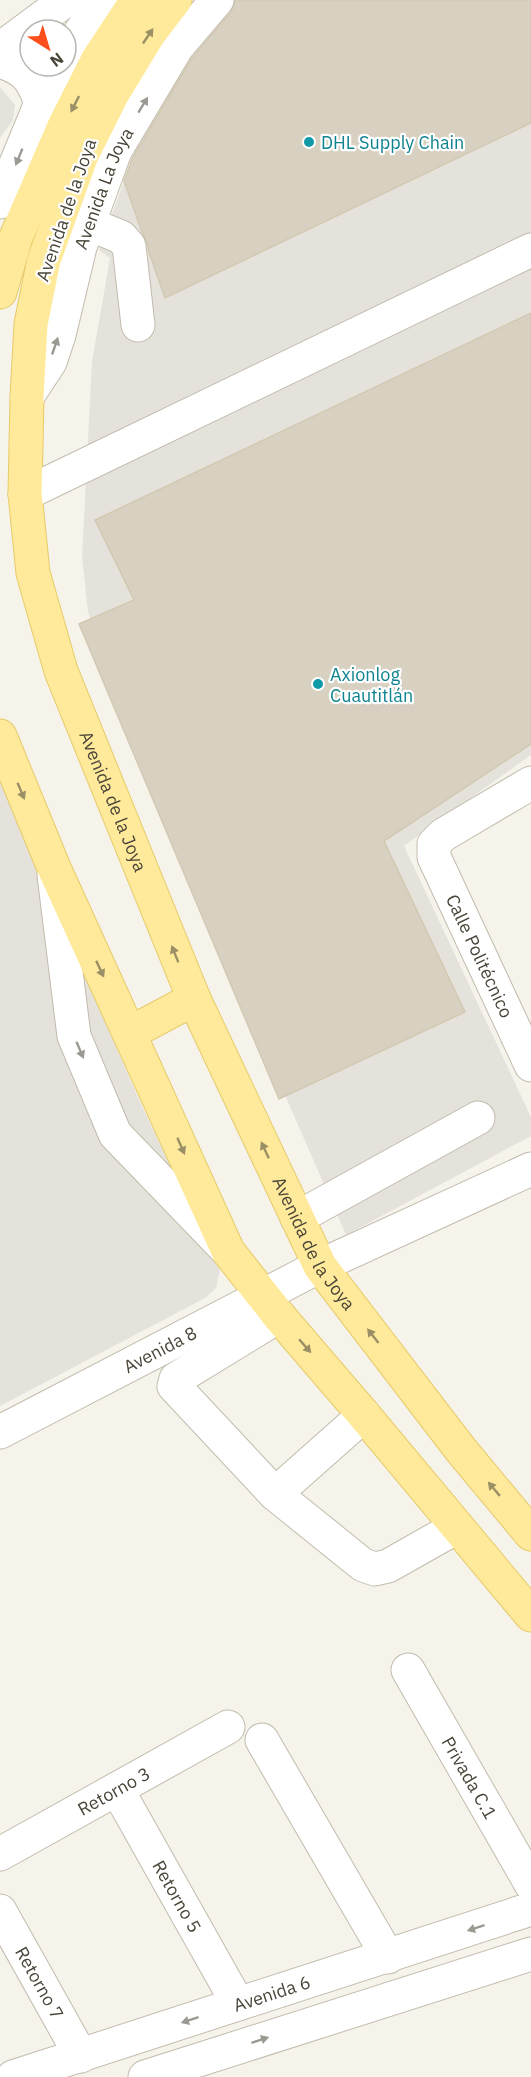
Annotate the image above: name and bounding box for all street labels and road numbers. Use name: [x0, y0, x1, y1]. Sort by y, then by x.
street label: Avenida La Joya: [69, 123, 138, 252]
street label: Avenida de la Joya: [31, 135, 101, 284]
street label: Avenida de la Joya: [75, 727, 153, 875]
street label: Calle Politécnico: [441, 890, 519, 1021]
street label: Avenida de la Joya: [268, 1173, 361, 1315]
street label: Avenida 8: [119, 1321, 200, 1378]
street label: Privada C.1: [437, 1732, 503, 1823]
street label: Retorno 3: [73, 1761, 154, 1820]
street label: Retorno 5: [148, 1856, 207, 1936]
street label: Retorno 7: [11, 1942, 69, 2023]
street label: Avenida 6: [230, 1970, 313, 2016]

